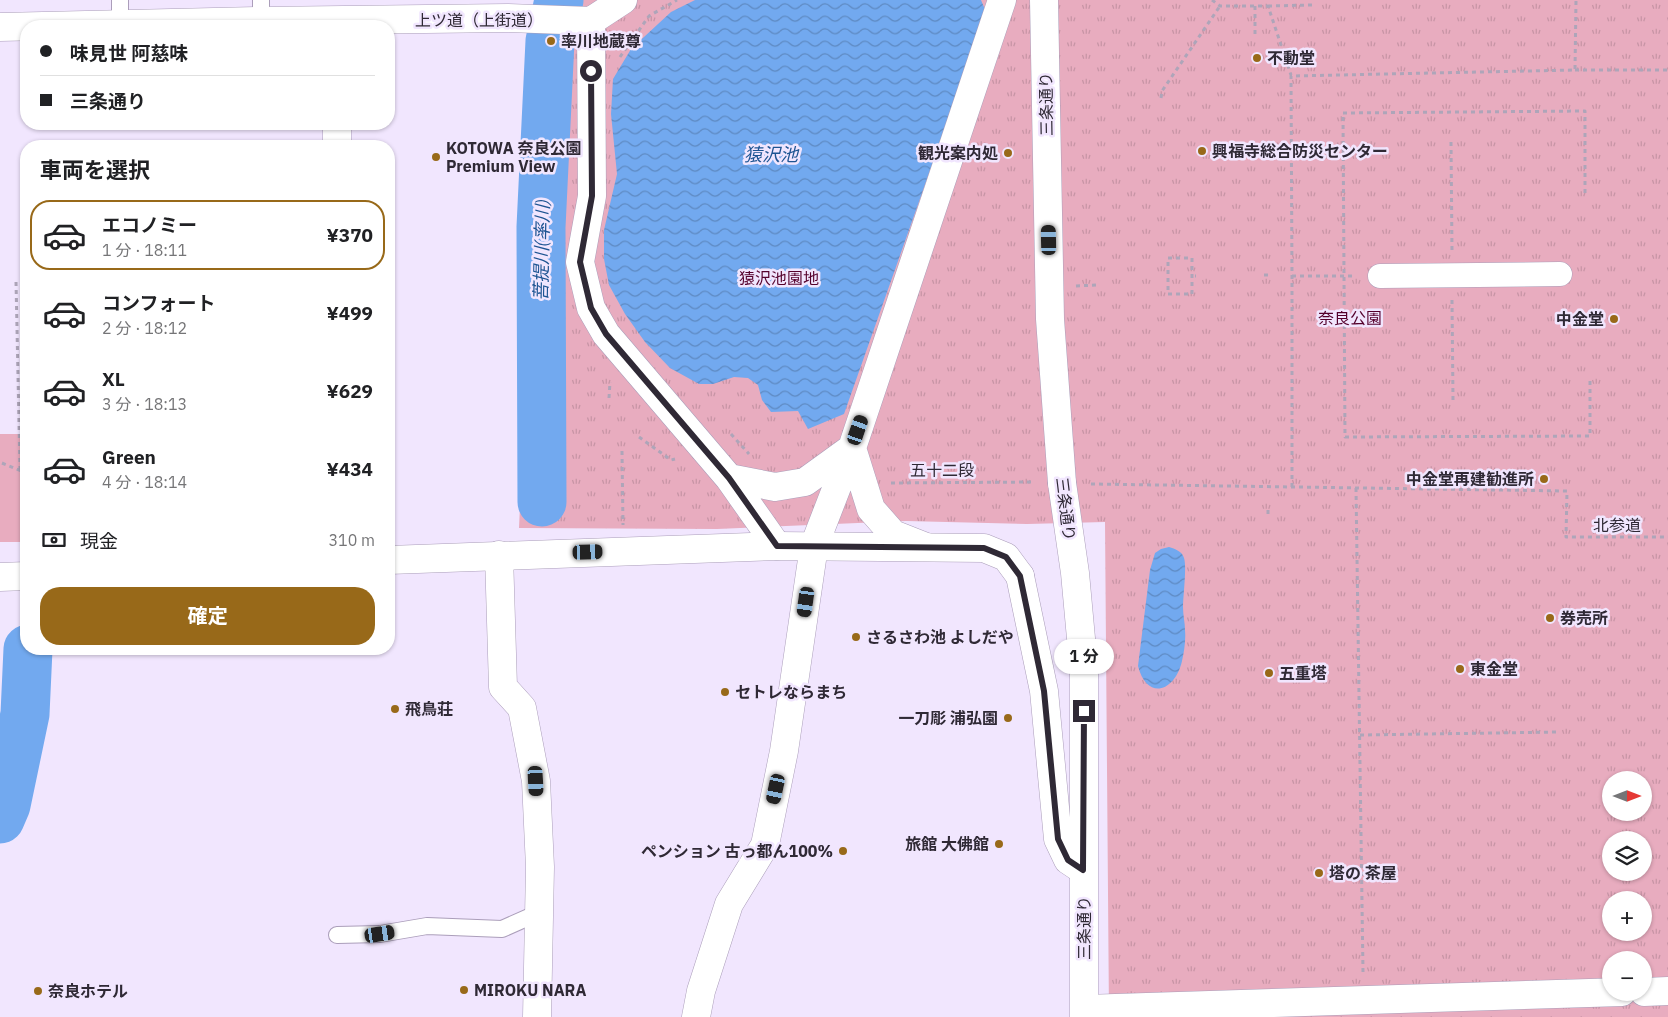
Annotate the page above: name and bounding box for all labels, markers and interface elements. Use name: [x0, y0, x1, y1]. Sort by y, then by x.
street label: 上ツ道（上街道）: [415, 10, 543, 30]
place label: 率川地蔵尊: [561, 31, 641, 51]
marker: 率川地蔵尊: [545, 35, 557, 47]
text: 味見世 阿慈味: [70, 41, 188, 65]
place label: 不動堂: [1267, 48, 1315, 68]
marker: 不動堂: [1251, 52, 1263, 64]
route start: [580, 60, 602, 82]
street label: 三条通り: [1035, 72, 1057, 136]
text: 三条通り: [70, 89, 146, 113]
place label: KOTOWA 奈良公園 Premium View: [446, 138, 581, 176]
place label: 興福寺総合防災センター: [1212, 141, 1388, 161]
water label: 猿沢池: [744, 143, 800, 166]
place label: 観光案内処: [918, 143, 998, 163]
marker: 興福寺総合防災センター: [1196, 145, 1208, 157]
marker: 観光案内処: [1002, 147, 1014, 159]
marker: KOTOWA 奈良公園 Premium View: [430, 151, 442, 163]
text: 車両を選択: [40, 155, 150, 184]
water label: 菩提川(率川): [529, 199, 554, 301]
icon: car: [42, 213, 87, 258]
text: エコノミー: [102, 213, 197, 237]
text: ¥370: [326, 223, 373, 247]
car: [1041, 225, 1056, 255]
text: 1 分 · 18:11: [102, 240, 187, 260]
park label: 猿沢池園地: [739, 268, 819, 288]
icon: car: [42, 291, 87, 336]
text: コンフォート: [102, 291, 215, 315]
text: ¥499: [326, 301, 373, 325]
park label: 奈良公園: [1318, 308, 1382, 328]
place label: 中金堂: [1556, 309, 1604, 329]
marker: 中金堂: [1608, 313, 1620, 325]
text: 2 分 · 18:12: [102, 318, 187, 338]
text: XL: [102, 367, 125, 391]
icon: car: [42, 369, 87, 414]
text: ¥629: [326, 379, 373, 403]
text: 3 分 · 18:13: [102, 394, 187, 414]
car: [846, 413, 869, 447]
text: Green: [102, 445, 156, 469]
icon: car: [42, 447, 87, 492]
text: ¥434: [326, 457, 373, 481]
street label: 五十二段: [910, 460, 974, 480]
place label: 中金堂再建勧進所: [1406, 469, 1534, 489]
text: 4 分 · 18:14: [102, 472, 187, 492]
marker: 中金堂再建勧進所: [1538, 473, 1550, 485]
street label: 三条通り: [1052, 476, 1080, 542]
street label: 北参道: [1593, 515, 1641, 535]
icon: cash: [40, 526, 68, 554]
text: 現金: [80, 529, 118, 553]
text: 310 m: [328, 530, 375, 550]
car: [572, 544, 603, 560]
car: [796, 586, 815, 618]
button: 確定: [40, 587, 375, 645]
place label: 券売所: [1560, 608, 1608, 628]
marker: 券売所: [1544, 612, 1556, 624]
place label: さるさわ池 よしだや: [866, 627, 1014, 647]
marker: さるさわ池 よしだや: [850, 631, 862, 643]
callout: 1 分: [1054, 638, 1114, 674]
text: 1 分: [1069, 646, 1099, 666]
place label: 東金堂: [1470, 659, 1518, 679]
place label: 五重塔: [1279, 663, 1327, 683]
marker: 東金堂: [1454, 663, 1466, 675]
marker: 五重塔: [1263, 667, 1275, 679]
place label: セトレならまち: [735, 682, 847, 702]
marker: セトレならまち: [719, 686, 731, 698]
place label: 飛鳥荘: [405, 699, 453, 719]
route end: [1073, 700, 1095, 722]
marker: 飛鳥荘: [389, 703, 401, 715]
place label: 一刀彫 浦弘園: [898, 708, 998, 728]
marker: 一刀彫 浦弘園: [1002, 712, 1014, 724]
car: [527, 766, 544, 796]
north arrow: [1602, 771, 1652, 821]
map controls: [1602, 771, 1652, 1001]
car: [765, 773, 786, 805]
button: layers: [1602, 831, 1652, 881]
place label: 旅館 大佛館: [905, 834, 989, 854]
marker: 旅館 大佛館: [993, 838, 1005, 850]
place label: ペンション 古っ都ん100%: [641, 841, 833, 861]
marker: ペンション 古っ都ん100%: [837, 845, 849, 857]
place label: 塔の 茶屋: [1329, 863, 1397, 883]
marker: 塔の 茶屋: [1313, 867, 1325, 879]
button: +: [1602, 891, 1652, 941]
street label: 三条通り: [1074, 896, 1094, 960]
car: [364, 924, 395, 944]
button: −: [1602, 951, 1652, 1001]
place label: MIROKU NARA: [474, 980, 586, 1000]
place label: 奈良ホテル: [48, 981, 128, 1001]
marker: MIROKU NARA: [458, 984, 470, 996]
marker: 奈良ホテル: [32, 985, 44, 997]

